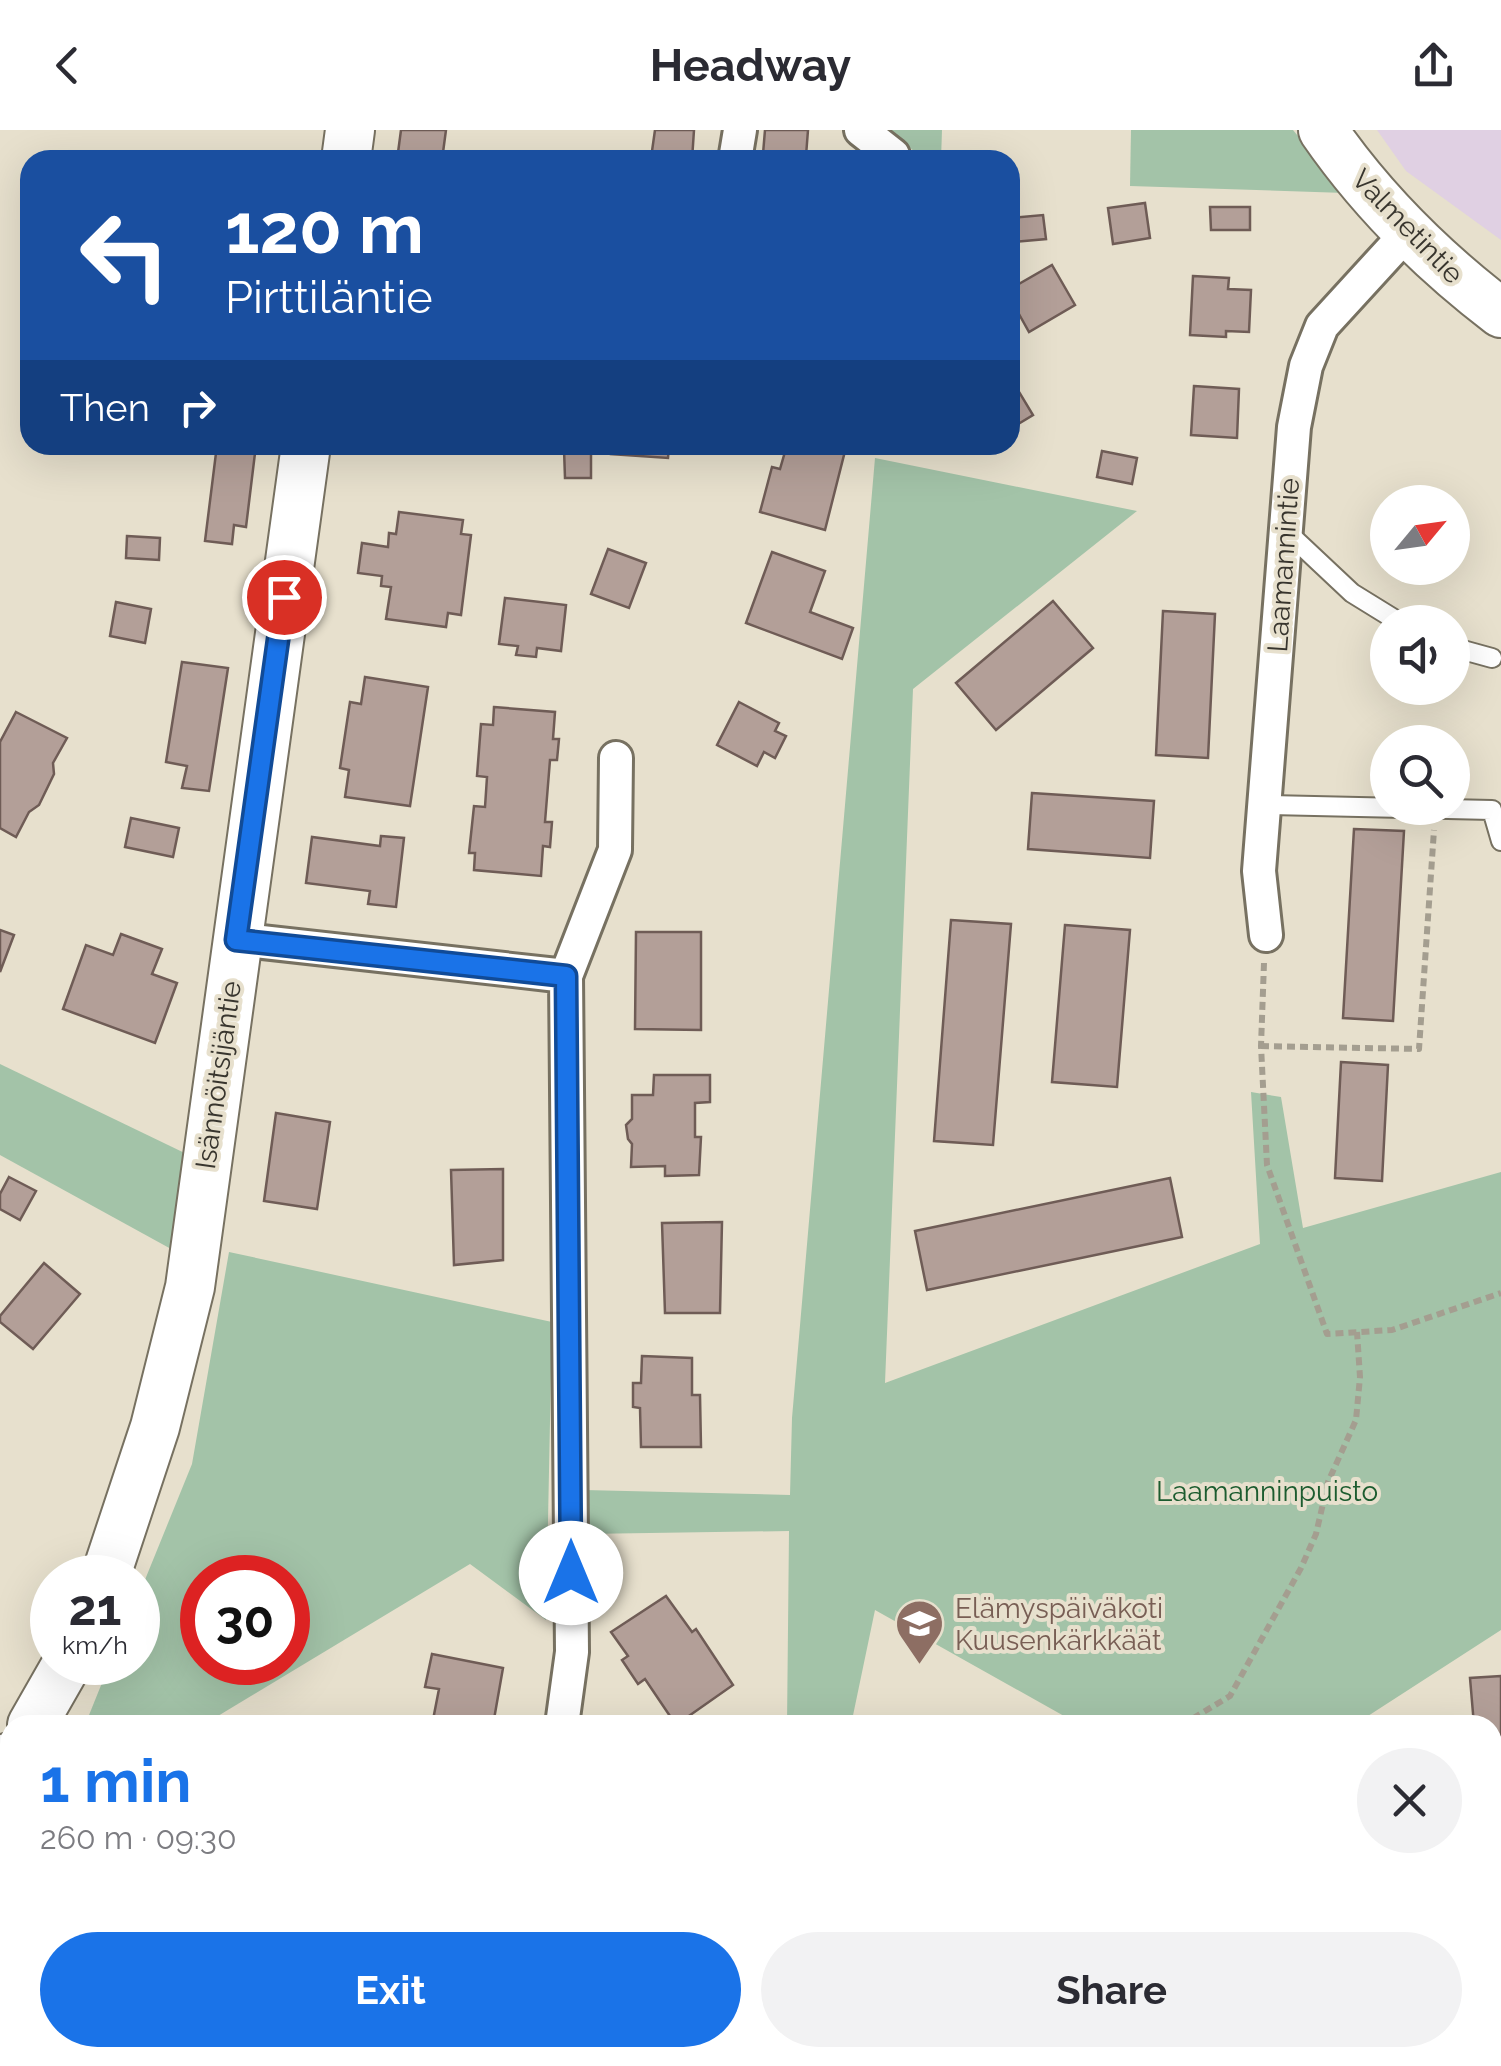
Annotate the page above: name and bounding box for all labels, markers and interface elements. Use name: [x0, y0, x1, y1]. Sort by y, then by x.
icon: back: [40, 38, 95, 93]
icon: share: [1406, 38, 1461, 93]
text: Headway: [650, 39, 851, 92]
street label: Valmetintie: [1345, 162, 1470, 290]
text: 120 m: [225, 187, 424, 269]
icon: left: [60, 190, 190, 320]
text: Pirttiläntie: [225, 271, 433, 324]
icon: right: [170, 380, 225, 435]
text: Then: [60, 385, 150, 430]
street label: Laamannintie: [1261, 477, 1306, 653]
north arrow: [1370, 485, 1470, 585]
map controls: [1370, 485, 1470, 825]
pin: [242, 555, 327, 640]
icon: arrive: [257, 570, 312, 625]
button: sound: [1370, 605, 1470, 705]
button: search: [1370, 725, 1470, 825]
street label: Isännöitsijäntie: [189, 979, 248, 1171]
park label: Laamanninpuisto: [1156, 1475, 1378, 1508]
position arrow: [519, 1521, 623, 1625]
speed limit sign: 30: [180, 1555, 310, 1685]
text: 21: [69, 1578, 121, 1637]
place label: Elämyspäiväkoti Kuusenkärkkäät: [955, 1592, 1163, 1657]
school or university icon: Elämyspäiväkoti Kuusenkärkkäät: [894, 1598, 946, 1666]
text: km/h: [62, 1630, 128, 1660]
text: 1 min: [40, 1746, 191, 1816]
button: close: [1357, 1748, 1462, 1853]
text: 260 m · 09:30: [40, 1819, 237, 1856]
button: Exit: [40, 1932, 741, 2047]
button: Share: [761, 1932, 1462, 2047]

